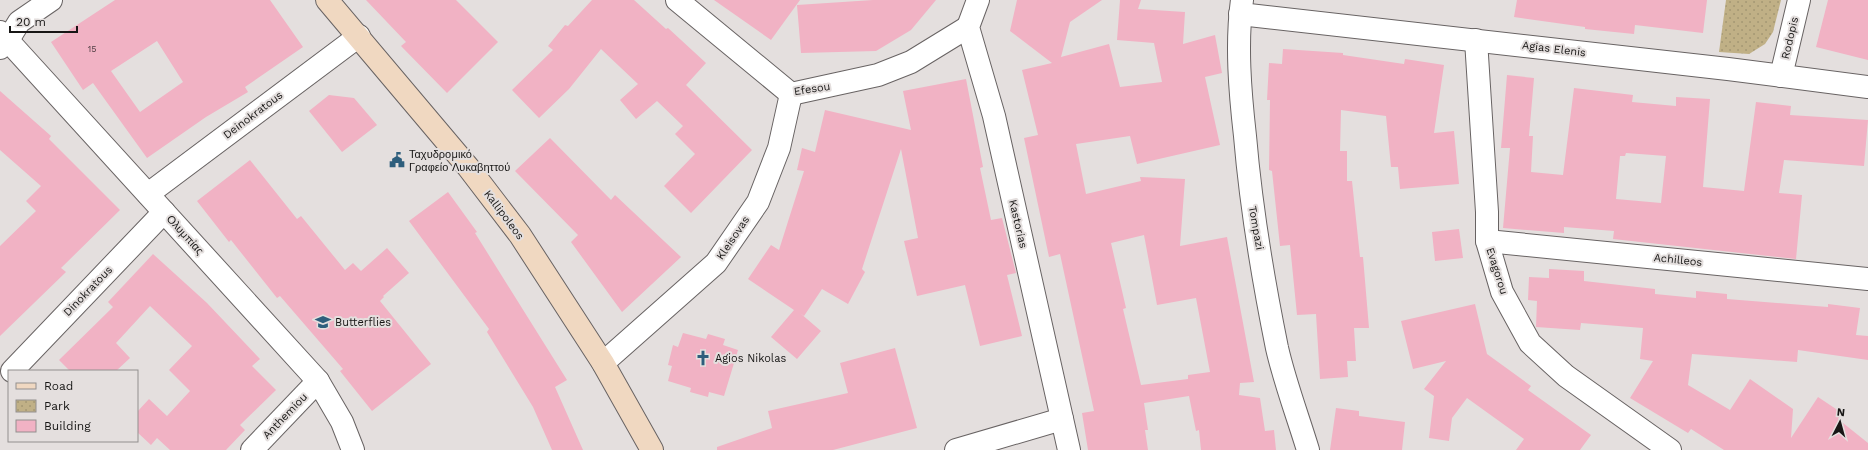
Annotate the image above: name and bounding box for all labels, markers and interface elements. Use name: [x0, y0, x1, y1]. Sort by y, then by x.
scale bar: [10, 8, 77, 34]
text: 20 m: [16, 15, 46, 29]
street label: Rodopis: [1779, 15, 1801, 60]
street label: Agias Elenis: [1521, 39, 1587, 59]
house number: 15: [88, 44, 96, 54]
street label: Efesou: [793, 80, 831, 98]
street label: Deinokratous: [221, 88, 285, 142]
place label: Ταχυδρομικό Γραφείο Λυκαβηττού: [409, 148, 510, 174]
public building icon: Ταχυδρομικό Γραφείο Λυκαβηττού: [388, 151, 406, 169]
street label: Kallipoleos: [481, 188, 527, 242]
street label: Kastorias: [1006, 198, 1030, 250]
street label: Tompazi: [1246, 205, 1266, 251]
street label: Ολυμπίας: [164, 212, 206, 258]
street label: Kleisovas: [714, 214, 752, 262]
street label: Evagorou: [1483, 246, 1511, 296]
street label: Achilleos: [1653, 251, 1703, 269]
street label: Dinokratous: [61, 263, 115, 319]
school or university icon: Butterflies: [314, 313, 332, 331]
place label: Butterflies: [335, 316, 391, 329]
church icon: Agios Nikolas: [694, 349, 712, 367]
place label: Agios Nikolas: [715, 352, 786, 365]
legend: [8, 370, 138, 442]
text: Road: [44, 379, 73, 393]
street label: Anthemiou: [260, 390, 310, 442]
text: Park: [44, 399, 70, 413]
north arrow: [1820, 402, 1860, 442]
text: N: [1836, 406, 1846, 419]
text: Building: [44, 419, 91, 433]

